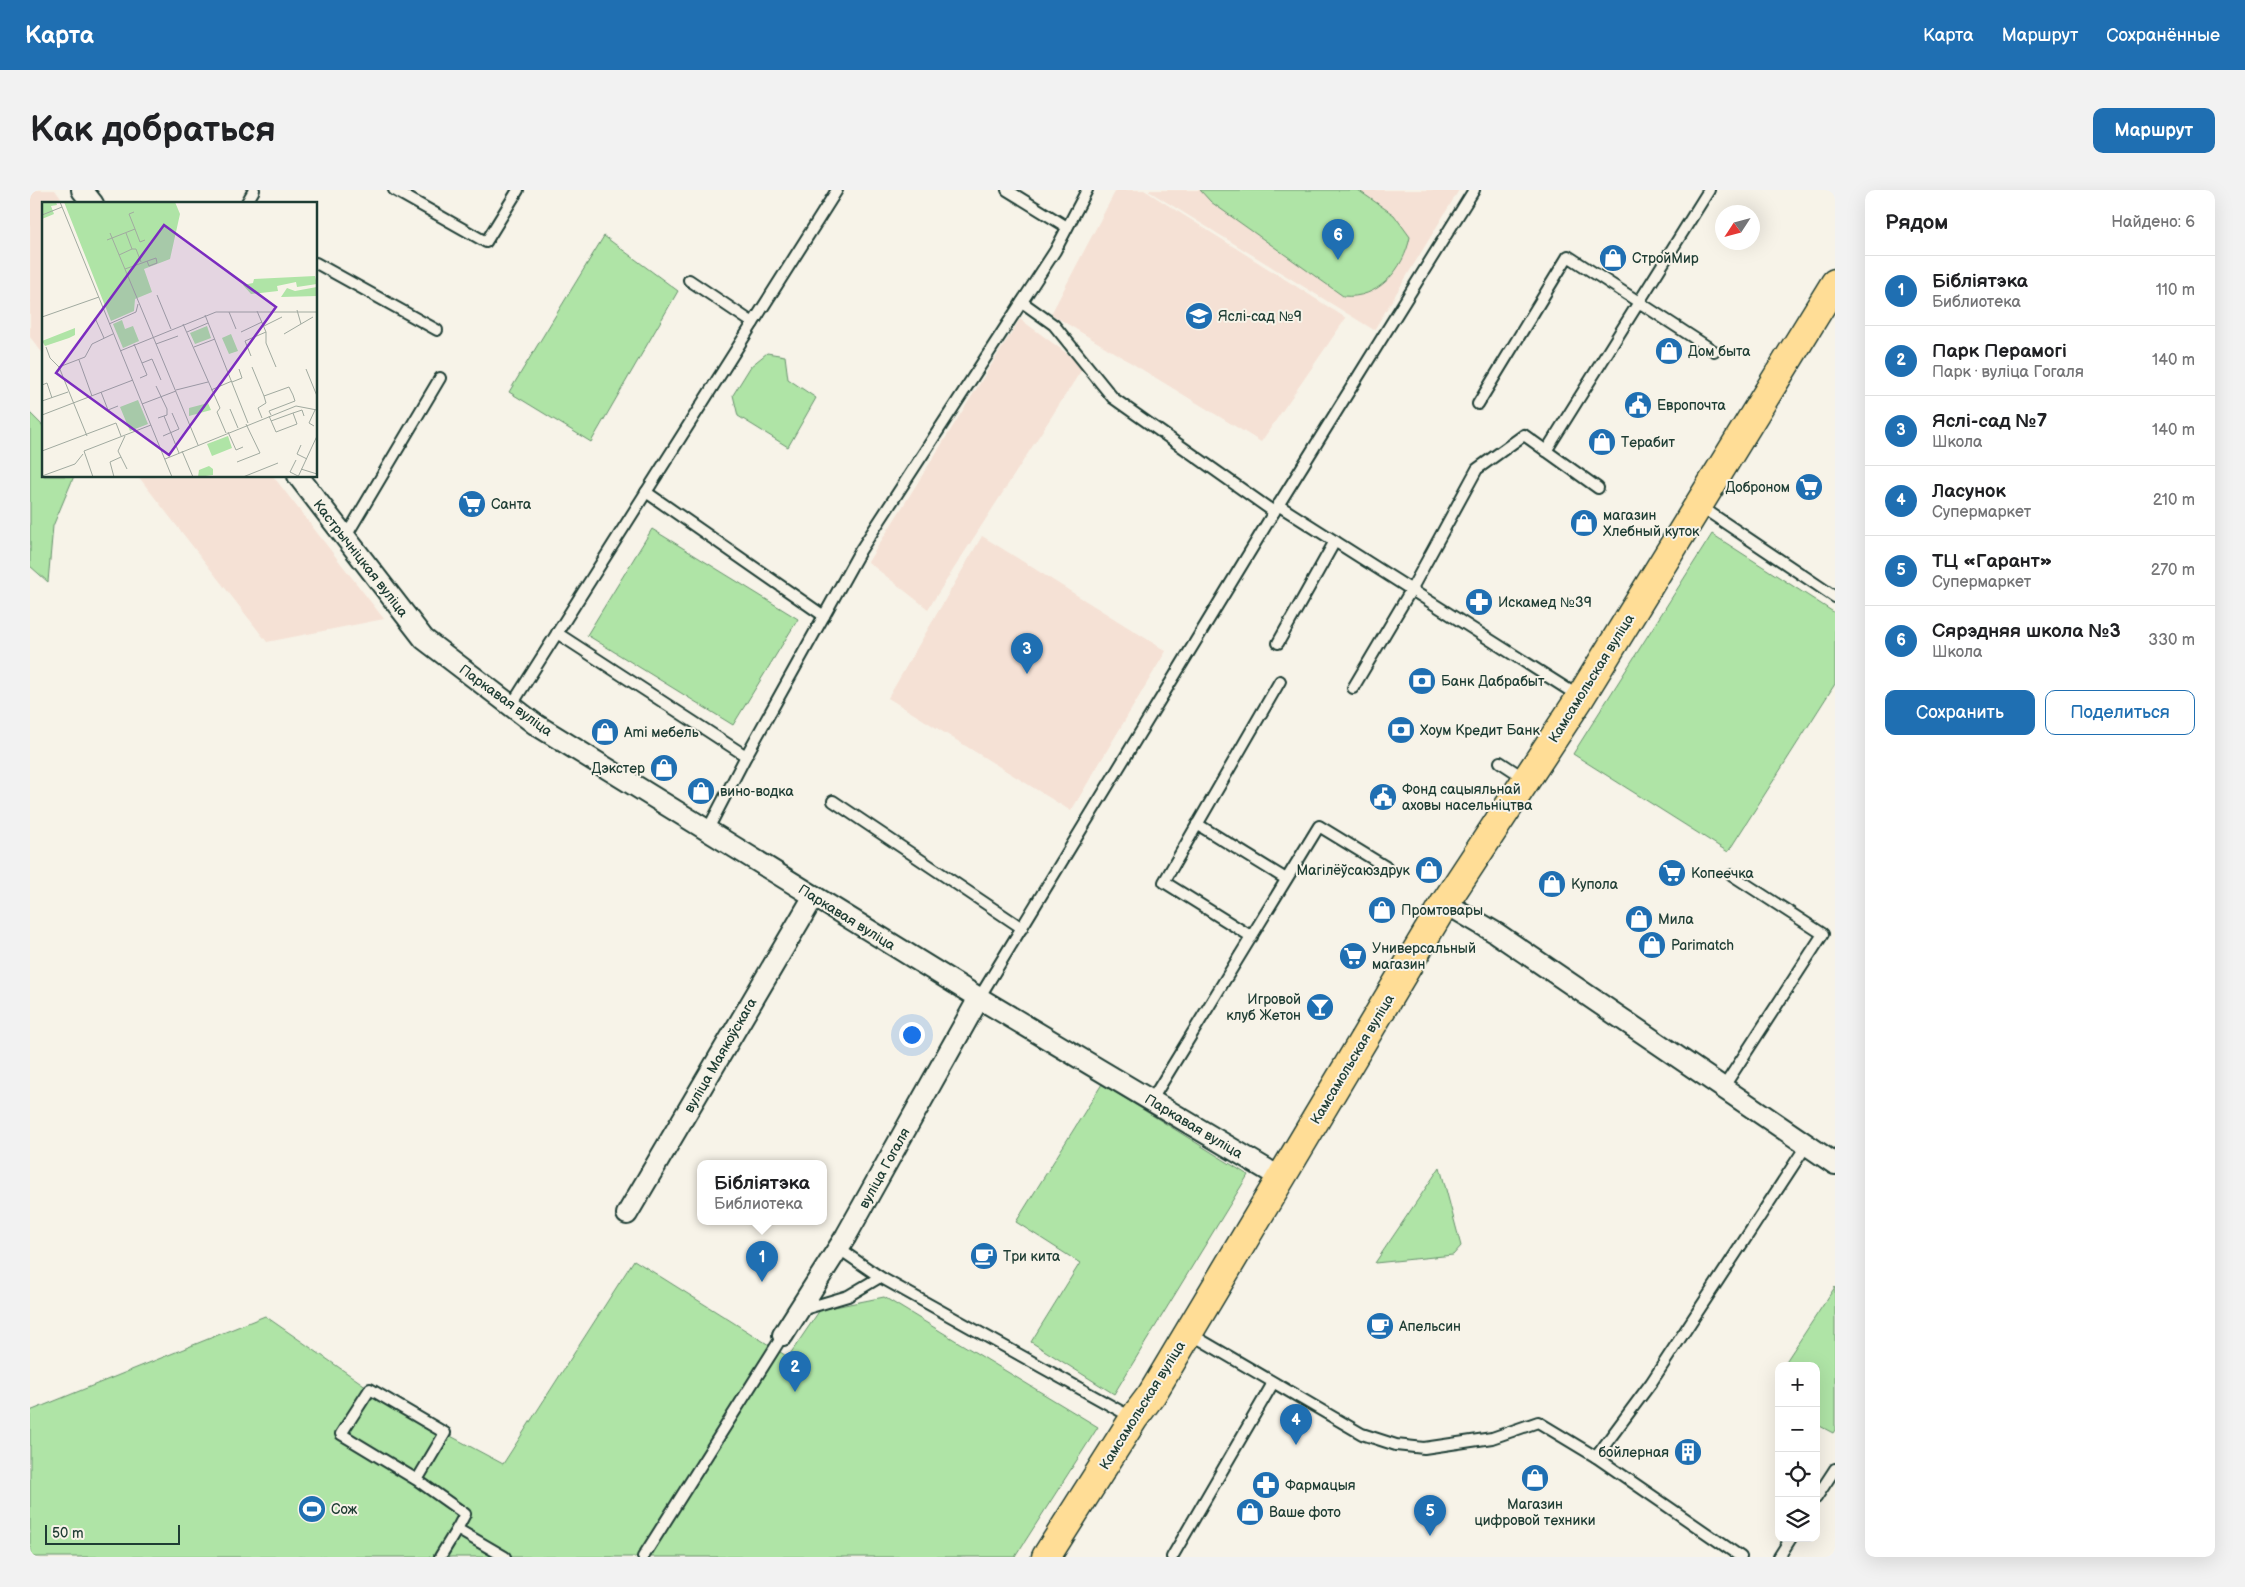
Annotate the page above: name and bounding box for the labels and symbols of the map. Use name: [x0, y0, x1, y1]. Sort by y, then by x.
inset map: [42, 202, 318, 478]
north arrow: [1715, 205, 1760, 250]
pin: 6: [1322, 219, 1354, 260]
shop icon: СтройМир: [1598, 243, 1628, 273]
place label: СтройМир: [1632, 250, 1699, 267]
school or university icon: Яслі-сад №9: [1184, 301, 1214, 331]
place label: Яслі-сад №9: [1218, 308, 1302, 325]
shop icon: Дом быта: [1654, 336, 1684, 366]
place label: Дом быта: [1688, 343, 1751, 360]
public building icon: Европочта: [1623, 390, 1653, 420]
place label: Европочта: [1657, 397, 1727, 414]
shop icon: Терабит: [1587, 427, 1617, 457]
place label: Терабит: [1621, 434, 1676, 451]
supermarket icon: Доброном: [1794, 472, 1824, 502]
place label: Доброном: [1725, 479, 1790, 496]
supermarket icon: Санта: [457, 489, 487, 519]
street label: Кастрычніцкая вуліца: [310, 496, 412, 621]
place label: Санта: [491, 496, 532, 513]
place label: магазин Хлебный куток: [1603, 507, 1700, 540]
shop icon: магазин Хлебный куток: [1569, 508, 1599, 538]
pharmacy icon: Искамед №39: [1464, 587, 1494, 617]
place label: Искамед №39: [1498, 594, 1592, 611]
street label: Камсамольская вуліца: [1545, 610, 1638, 746]
pin: 3: [1011, 633, 1043, 674]
street label: Паркавая вуліца: [456, 661, 556, 740]
bank icon: Банк Дабрабыт: [1407, 666, 1437, 696]
place label: Банк Дабрабыт: [1441, 673, 1545, 690]
bank icon: Хоум Кредит Банк: [1386, 715, 1416, 745]
shop icon: Ami мебель: [590, 717, 620, 747]
place label: Хоум Кредит Банк: [1420, 722, 1540, 739]
place label: Ami мебель: [624, 724, 699, 741]
shop icon: Дэкстер: [649, 753, 679, 783]
place label: Дэкстер: [592, 760, 645, 777]
shop icon: вино-водка: [686, 776, 716, 806]
place label: Фонд сацыяльнай аховы насельніцтва: [1402, 781, 1533, 814]
public building icon: Фонд сацыяльнай аховы насельніцтва: [1368, 782, 1398, 812]
place label: вино-водка: [720, 783, 794, 800]
shop icon: Магілёўсаюздрук: [1414, 855, 1444, 885]
supermarket icon: Копеечка: [1657, 858, 1687, 888]
place label: Магілёўсаюздрук: [1297, 862, 1411, 879]
place label: Копеечка: [1691, 865, 1754, 882]
shop icon: Купола: [1537, 869, 1567, 899]
place label: Купола: [1571, 876, 1619, 893]
street label: Паркавая вуліца: [795, 881, 899, 954]
shop icon: Промтовары: [1367, 895, 1397, 925]
place label: Промтовары: [1401, 902, 1483, 919]
shop icon: Мила: [1624, 904, 1654, 934]
place label: Мила: [1658, 911, 1694, 928]
shop icon: Parimatch: [1637, 930, 1667, 960]
place label: Parimatch: [1671, 937, 1734, 954]
place label: Универсальный магазин: [1372, 940, 1476, 973]
supermarket icon: Универсальный магазин: [1338, 941, 1368, 971]
place label: Игровой клуб Жетон: [1226, 991, 1301, 1024]
street label: Камсамольская вуліца: [1307, 991, 1398, 1127]
bar icon: Игровой клуб Жетон: [1305, 992, 1335, 1022]
street label: вуліца Маякоўскага: [681, 994, 761, 1116]
your location: [899, 1022, 925, 1048]
street label: Паркавая вуліца: [1142, 1091, 1246, 1163]
street label: вуліца Гогаля: [855, 1125, 914, 1212]
pin: 1: [746, 1241, 778, 1282]
cafe icon: Три кита: [969, 1241, 999, 1271]
place label: Три кита: [1003, 1248, 1061, 1265]
cafe icon: Апельсин: [1365, 1311, 1395, 1341]
place label: Апельсин: [1398, 1318, 1461, 1335]
street label: Камсамольская вуліца: [1096, 1337, 1189, 1473]
pin: 2: [779, 1351, 811, 1392]
pin: 4: [1280, 1404, 1312, 1445]
building icon: бойлерная: [1673, 1437, 1703, 1467]
place label: бойлерная: [1598, 1444, 1669, 1461]
shop icon: Магазин цифровой техники: [1520, 1463, 1550, 1493]
pharmacy icon: Фармацыя: [1251, 1470, 1281, 1500]
place label: Фармацыя: [1285, 1477, 1356, 1494]
sports icon: Сож: [297, 1494, 327, 1524]
pin: 5: [1414, 1495, 1446, 1536]
place label: Магазин цифровой техники: [1474, 1496, 1596, 1529]
shop icon: Ваше фото: [1235, 1497, 1265, 1527]
place label: Сож: [331, 1501, 358, 1518]
place label: Ваше фото: [1269, 1504, 1341, 1521]
scale bar: [45, 1522, 180, 1545]

